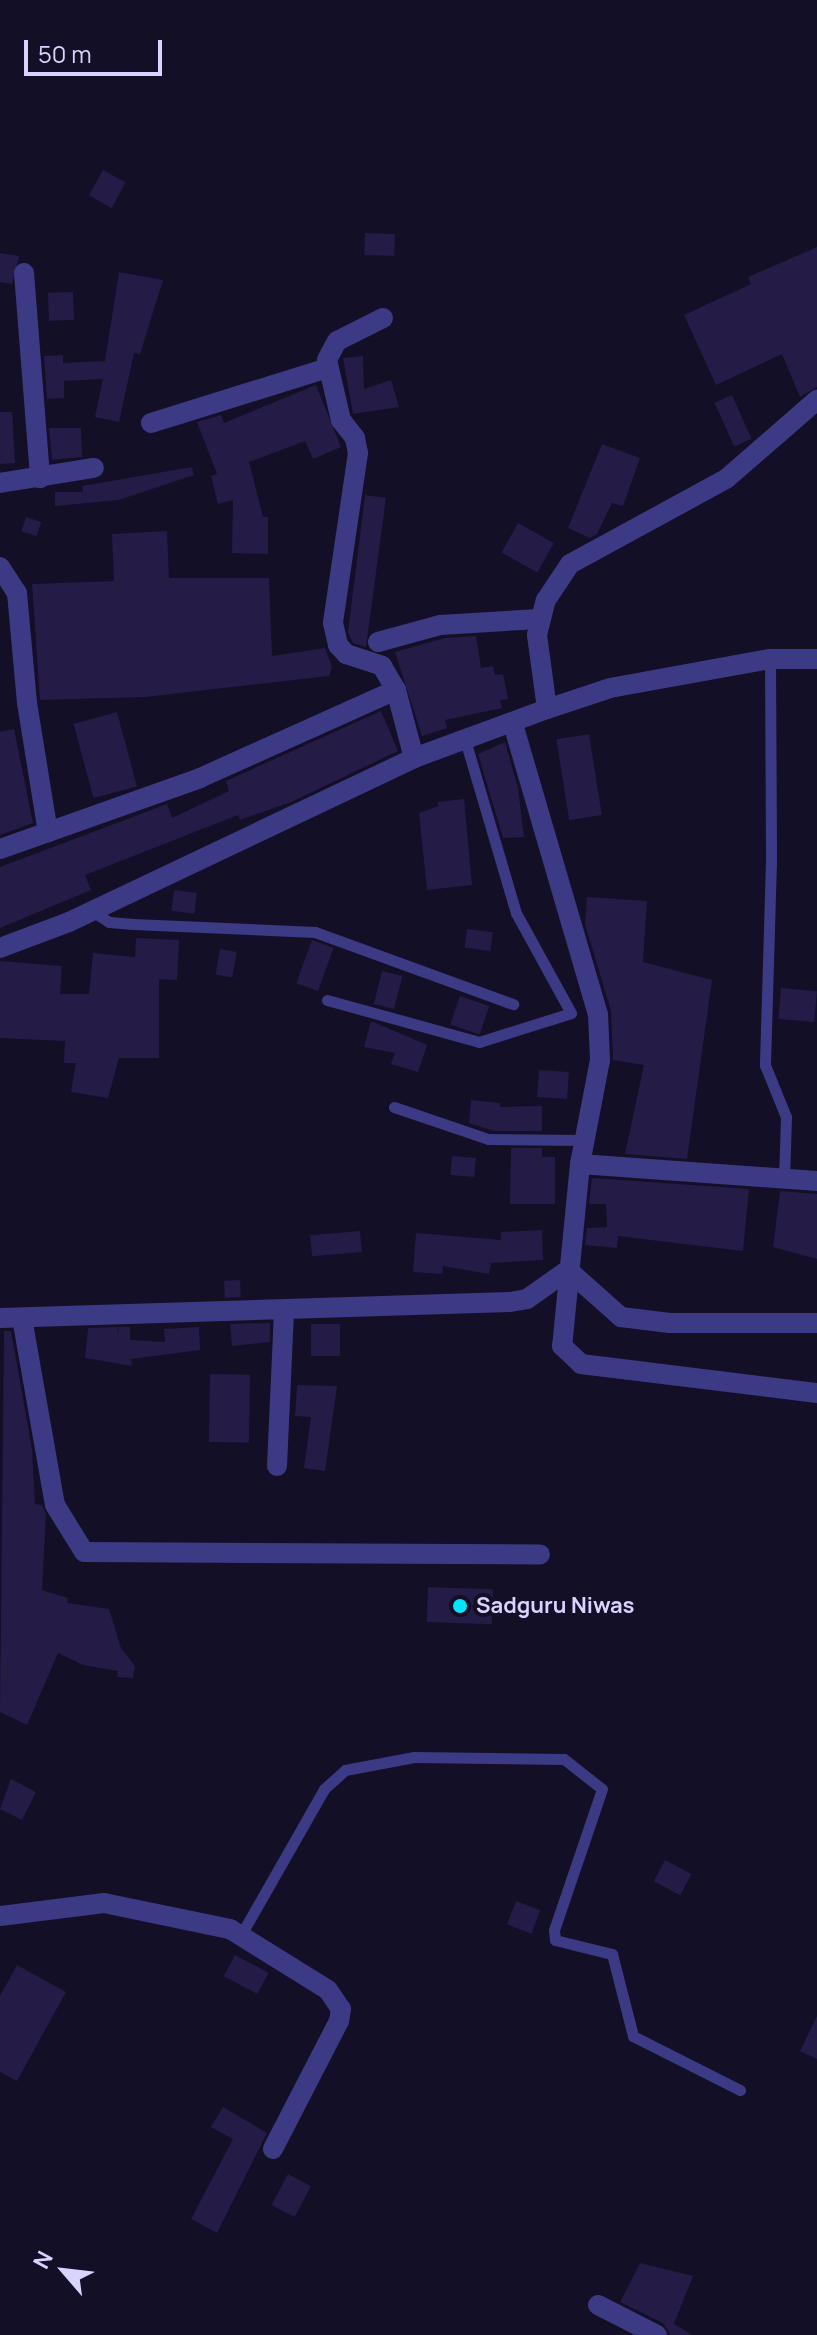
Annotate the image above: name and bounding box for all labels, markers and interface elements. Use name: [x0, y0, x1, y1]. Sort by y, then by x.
scale bar: [28, 24, 166, 74]
text: 50 m: [38, 37, 92, 70]
place label: Sadguru Niwas: [476, 1593, 635, 1619]
marker: Sadguru Niwas: [451, 1597, 469, 1615]
north arrow: [24, 2231, 104, 2311]
text: N: [26, 2246, 60, 2274]

